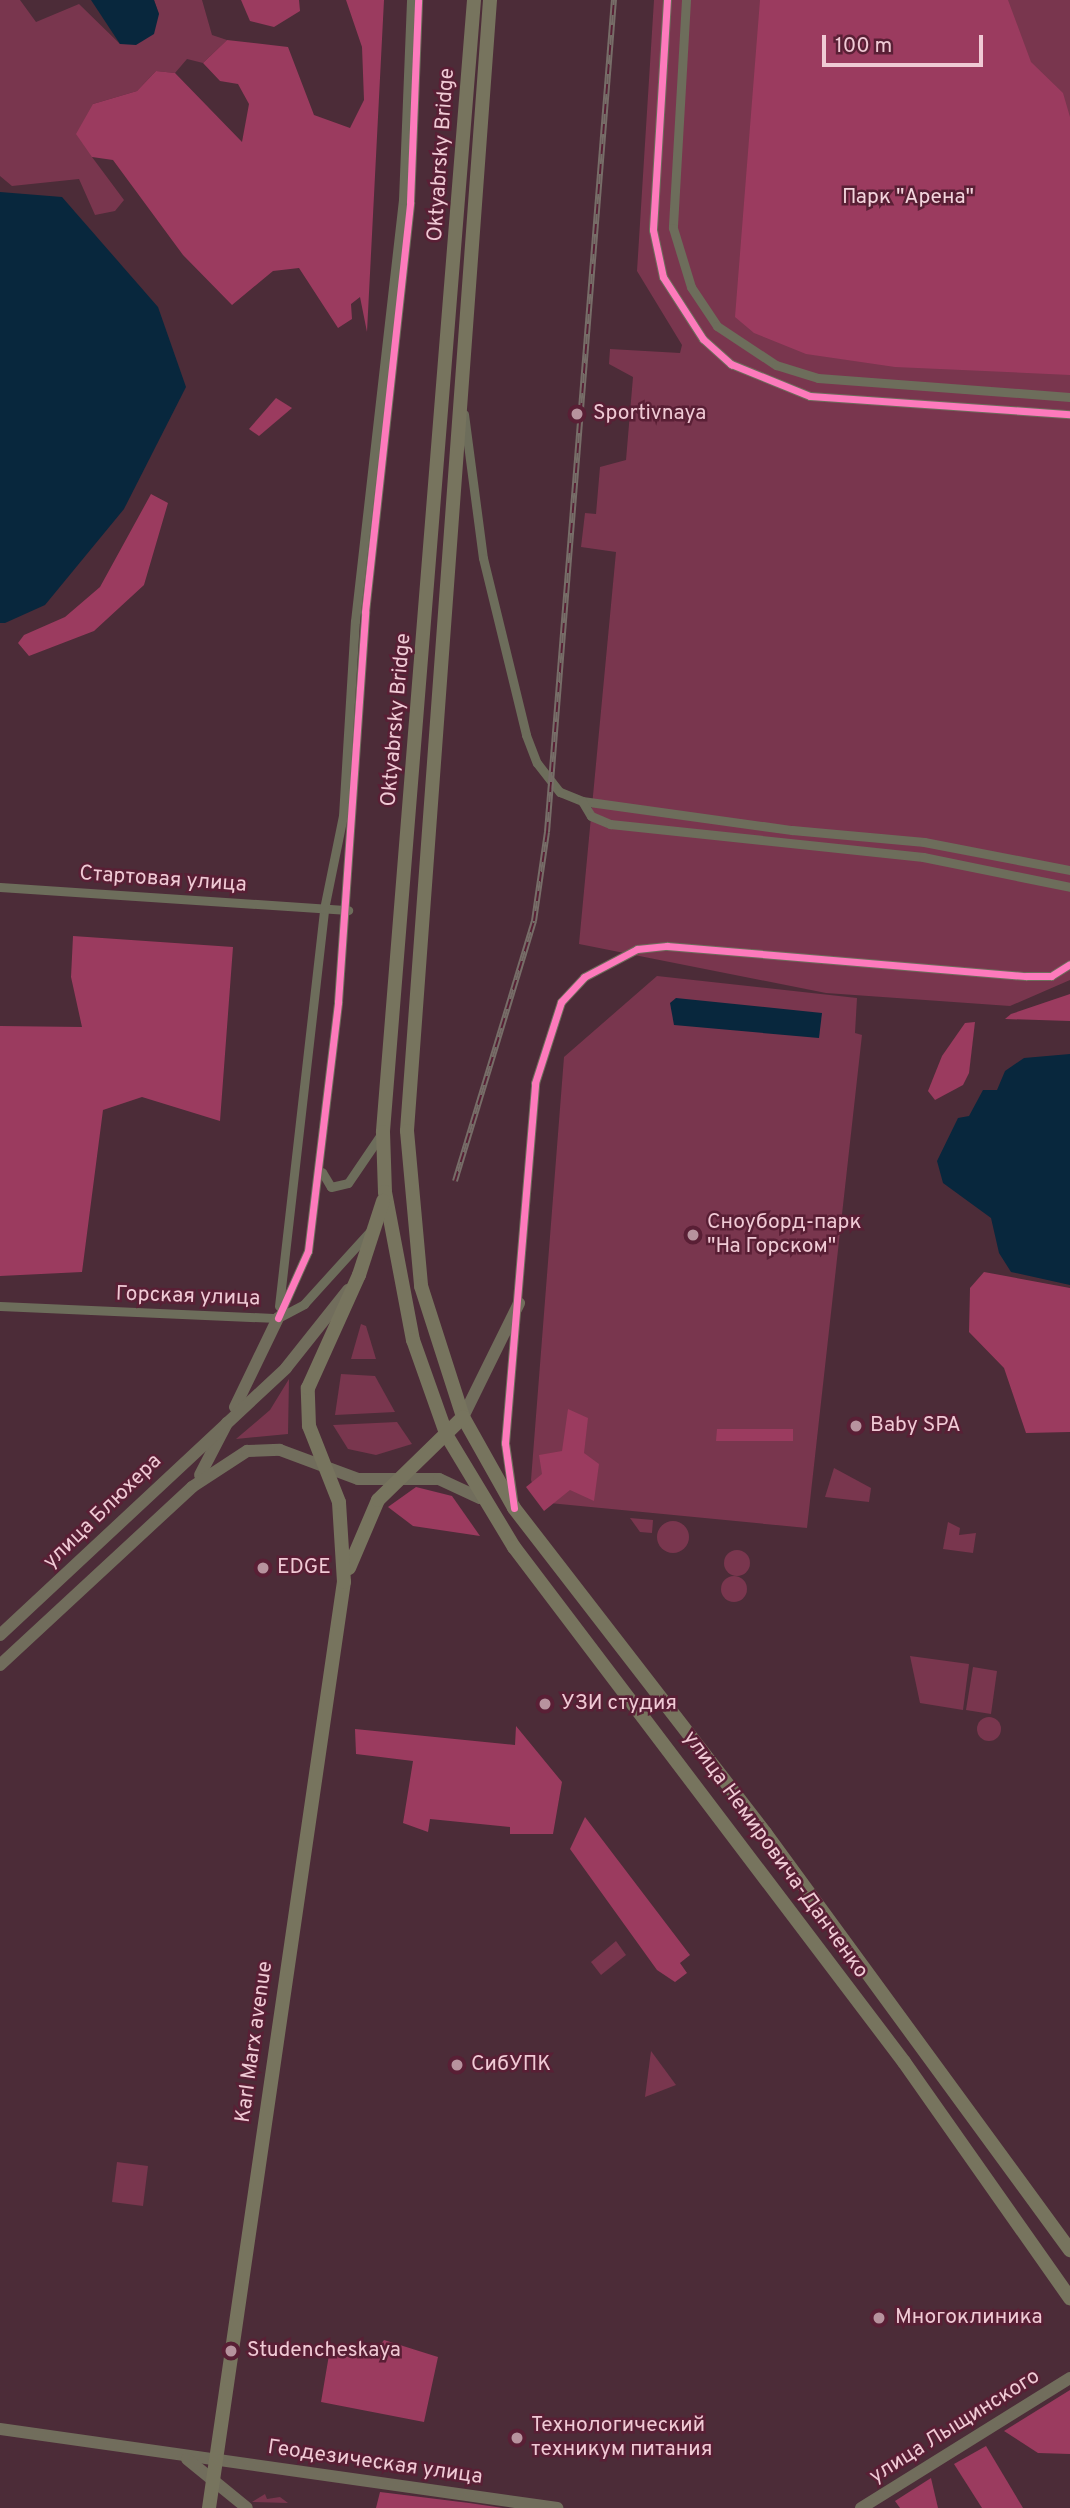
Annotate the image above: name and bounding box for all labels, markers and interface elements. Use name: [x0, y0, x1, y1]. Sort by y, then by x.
scale bar: [825, 21, 986, 65]
text: 100 m: [835, 33, 892, 60]
street label: Oktyabrsky Bridge: [423, 67, 461, 243]
park label: Парк "Арена": [842, 185, 974, 211]
place label: Sportivnaya: [593, 401, 706, 427]
marker: Sportivnaya: [567, 404, 587, 424]
street label: Oktyabrsky Bridge: [377, 632, 417, 808]
street label: Стартовая улица: [79, 862, 247, 898]
place label: Сноуборд-парк "На Горском": [707, 1210, 861, 1260]
marker: Сноуборд-парк "На Горском": [685, 1227, 701, 1243]
street label: Горская улица: [115, 1282, 261, 1312]
place label: Baby SPA: [870, 1413, 961, 1439]
marker: Baby SPA: [848, 1418, 864, 1434]
street label: улица Блюхера: [39, 1449, 167, 1575]
place label: EDGE: [277, 1555, 331, 1581]
marker: EDGE: [255, 1560, 271, 1576]
place label: УЗИ студия: [561, 1691, 677, 1717]
marker: УЗИ студия: [535, 1694, 555, 1714]
street label: улица Немировича-Данченко: [677, 1727, 873, 1983]
street label: Karl Marx avenue: [231, 1960, 279, 2124]
place label: СибУПК: [471, 2052, 551, 2078]
marker: СибУПК: [449, 2057, 465, 2073]
place label: Многоклиника: [895, 2305, 1043, 2331]
marker: Многоклиника: [869, 2308, 889, 2328]
place label: Studencheskaya: [247, 2338, 401, 2364]
marker: Studencheskaya: [221, 2341, 241, 2361]
street label: улица Лыщинского: [865, 2364, 1045, 2490]
place label: Технологический техникум питания: [531, 2413, 712, 2463]
marker: Технологический техникум питания: [509, 2430, 525, 2446]
street label: Геодезическая улица: [266, 2435, 484, 2491]

